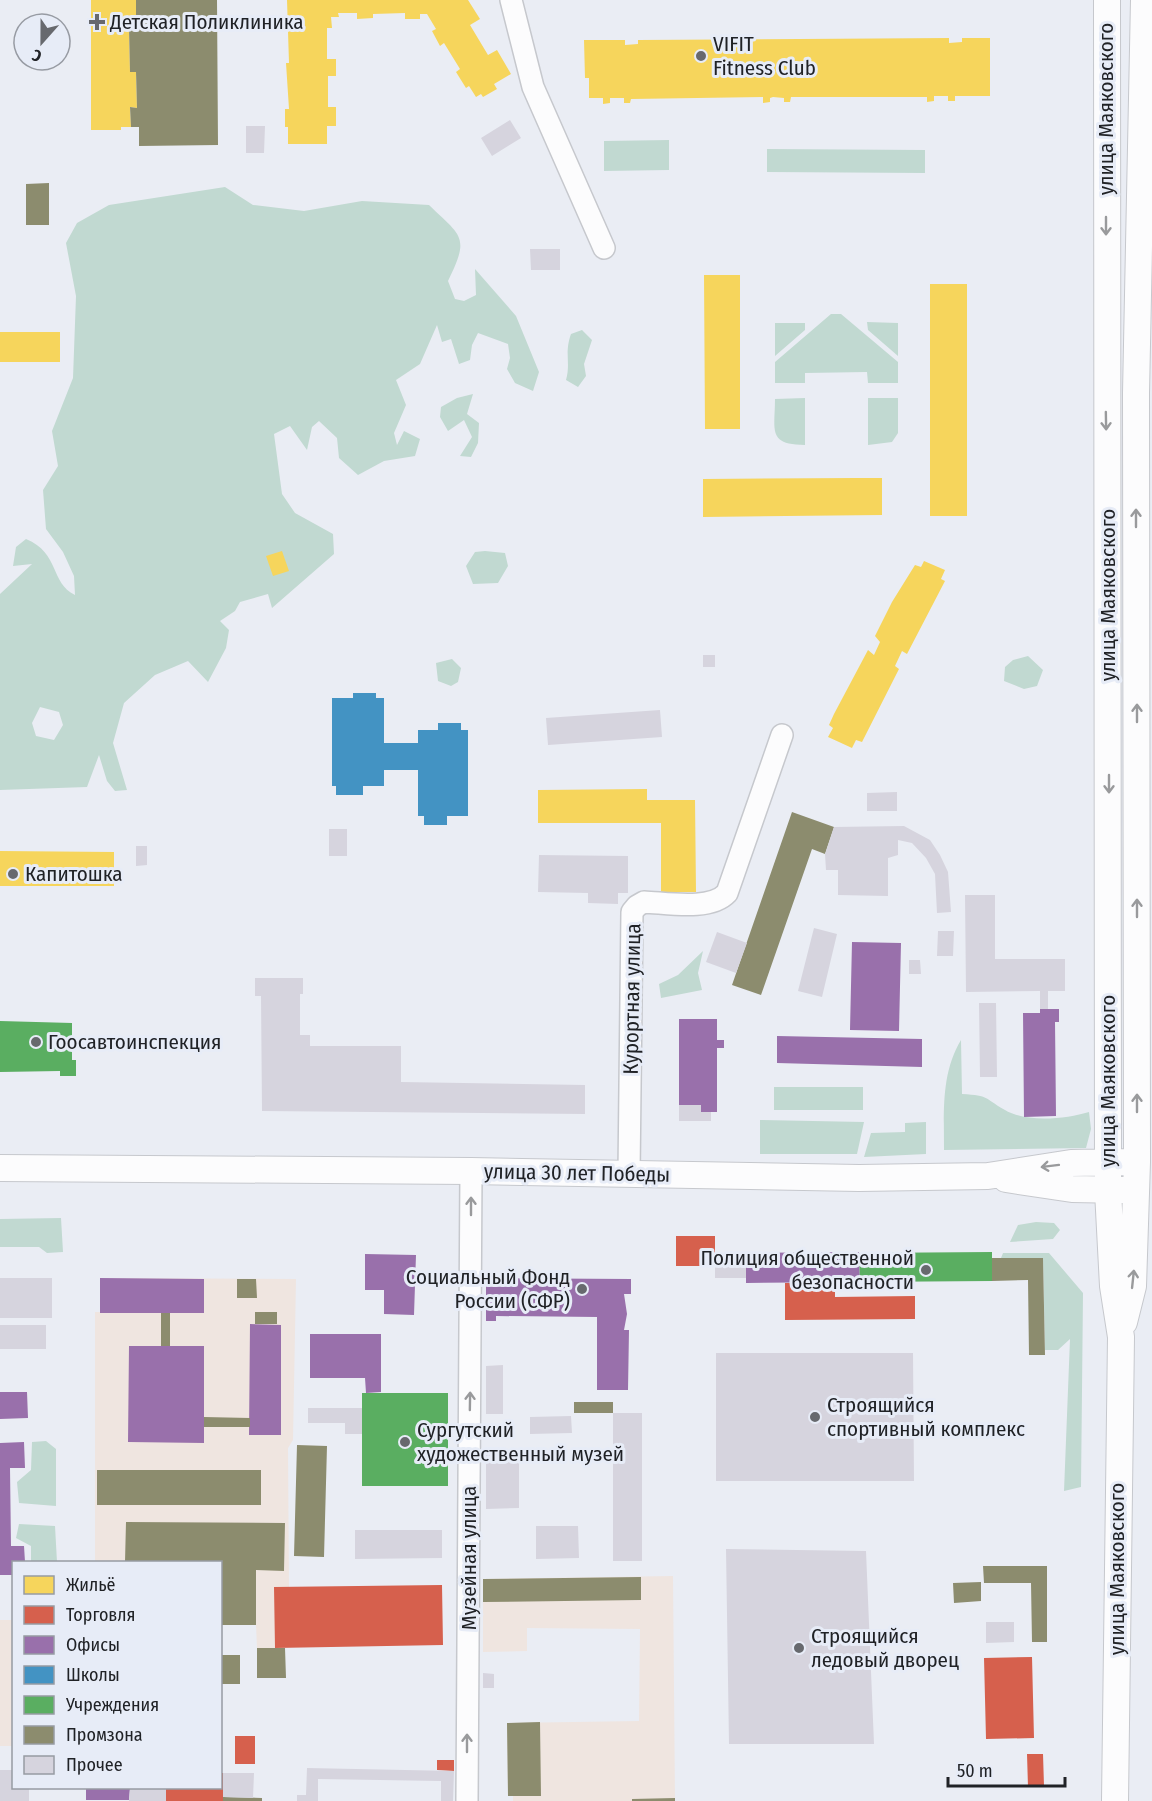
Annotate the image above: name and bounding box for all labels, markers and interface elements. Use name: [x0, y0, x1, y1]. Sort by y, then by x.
place label: Детская Поликлиника: [109, 9, 304, 35]
north arrow: [12, 12, 72, 72]
marker: Детская Поликлиника: [88, 13, 106, 31]
street label: улица Маяковского: [1093, 23, 1119, 195]
place label: VIFIT Fitness Club: [713, 31, 816, 81]
text: С: [29, 45, 44, 66]
marker: VIFIT Fitness Club: [694, 49, 708, 63]
one-way arrow: [1100, 216, 1112, 236]
one-way arrow: [1100, 411, 1112, 431]
street label: улица Маяковского: [1095, 509, 1121, 681]
one-way arrow: [1130, 509, 1142, 529]
one-way arrow: [1131, 704, 1143, 724]
one-way arrow: [1103, 774, 1115, 794]
place label: Капитошка: [25, 861, 123, 887]
marker: Капитошка: [6, 867, 20, 881]
one-way arrow: [1131, 899, 1143, 919]
street label: Курортная улица: [618, 923, 646, 1075]
street label: улица Маяковского: [1095, 995, 1121, 1167]
place label: Гоосавтоинспекция: [48, 1029, 222, 1055]
marker: Гоосавтоинспекция: [29, 1035, 43, 1049]
one-way arrow: [1131, 1094, 1143, 1114]
street label: улица 30 лет Победы: [484, 1158, 670, 1188]
one-way arrow: [1041, 1161, 1061, 1172]
one-way arrow: [465, 1196, 477, 1216]
place label: Полиция общественной безопасности: [700, 1245, 914, 1295]
marker: Полиция общественной безопасности: [919, 1263, 933, 1277]
place label: Социальный Фонд России (СФР): [406, 1264, 570, 1314]
one-way arrow: [1128, 1270, 1139, 1290]
marker: Социальный Фонд России (СФР): [575, 1282, 589, 1296]
one-way arrow: [464, 1391, 476, 1411]
place label: Строящийся спортивный комплекс: [827, 1392, 1025, 1442]
marker: Строящийся спортивный комплекс: [808, 1410, 822, 1424]
place label: Сургутский художественный музей: [417, 1417, 624, 1467]
marker: Сургутский художественный музей: [398, 1435, 412, 1449]
street label: улица Маяковского: [1104, 1483, 1130, 1655]
street label: Музейная улица: [456, 1486, 482, 1630]
legend: [12, 1561, 222, 1789]
text: Жильё: [66, 1574, 116, 1596]
text: Торговля: [66, 1604, 135, 1626]
place label: Строящийся ледовый дворец: [811, 1623, 959, 1673]
text: Офисы: [66, 1634, 120, 1656]
marker: Строящийся ледовый дворец: [792, 1641, 806, 1655]
text: Школы: [66, 1664, 120, 1686]
text: Учреждения: [65, 1694, 159, 1716]
text: Промзона: [66, 1724, 143, 1746]
one-way arrow: [461, 1733, 473, 1753]
scale bar: [948, 1750, 1065, 1788]
text: Прочее: [66, 1754, 123, 1776]
text: 50 m: [957, 1760, 993, 1782]

